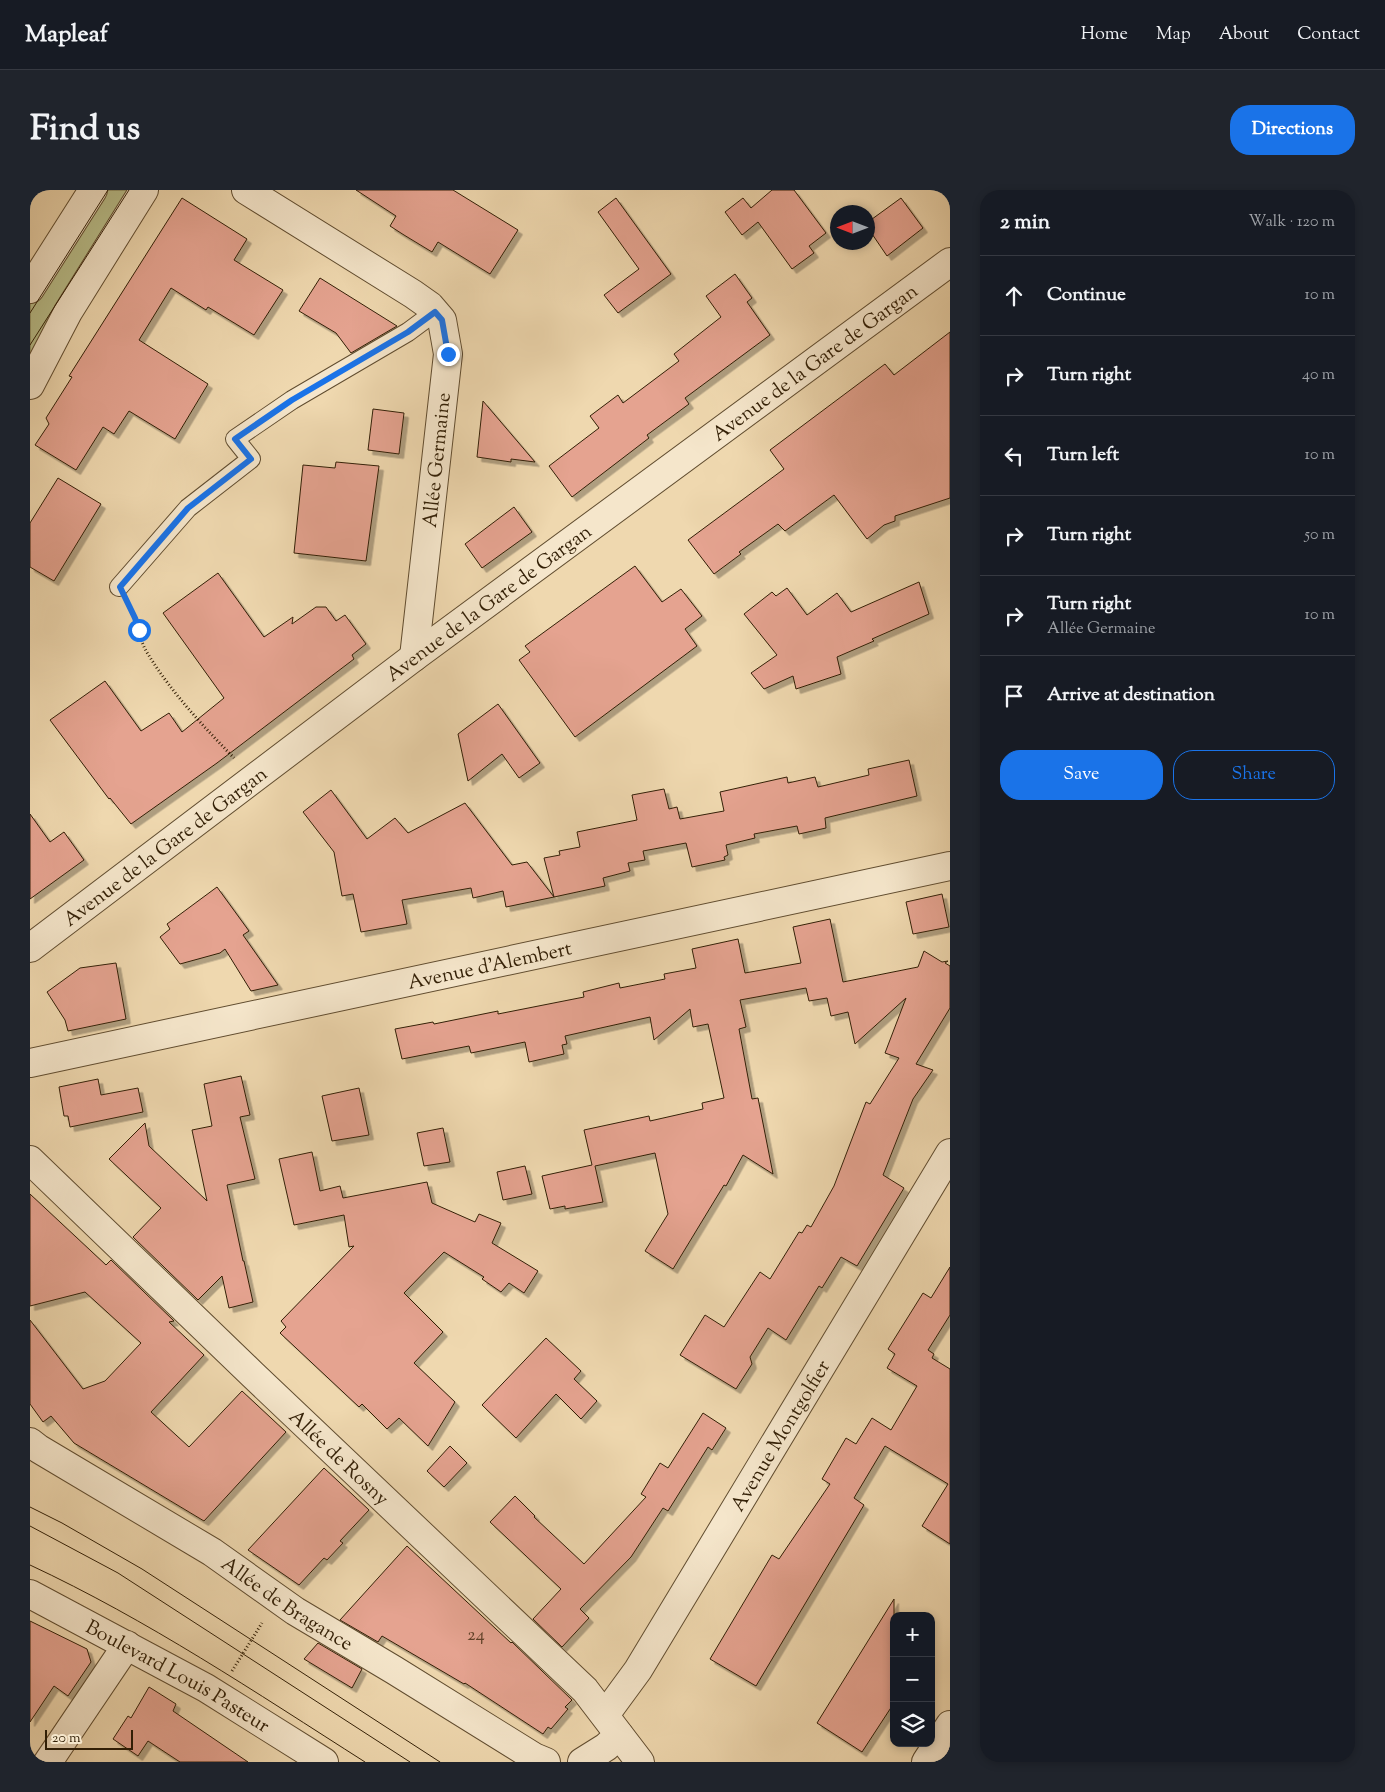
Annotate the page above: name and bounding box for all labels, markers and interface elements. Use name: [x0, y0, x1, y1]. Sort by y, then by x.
text: Mapleaf: [25, 18, 108, 52]
text: Home: [1081, 22, 1128, 48]
text: Map: [1156, 22, 1191, 48]
text: About: [1219, 22, 1269, 48]
text: Contact: [1297, 22, 1360, 48]
text: Find us: [30, 105, 140, 156]
button: Directions: [1230, 105, 1355, 155]
north arrow: [830, 205, 875, 250]
text: 2 min: [1000, 208, 1050, 238]
text: Walk · 120 m: [1249, 211, 1335, 234]
street label: Avenue de la Gare de Gargan: [707, 278, 925, 450]
icon: ahead: [1000, 282, 1028, 310]
text: Continue: [1047, 282, 1126, 309]
text: 10 m: [1305, 284, 1335, 307]
route end: [437, 343, 460, 366]
icon: right: [1000, 362, 1028, 390]
text: Turn right: [1047, 362, 1131, 389]
text: 40 m: [1302, 364, 1335, 387]
street label: Allée Germaine: [417, 391, 460, 529]
icon: left: [1000, 442, 1028, 470]
text: Turn left: [1047, 442, 1119, 469]
text: 10 m: [1305, 444, 1335, 467]
street label: Avenue de la Gare de Gargan: [381, 518, 599, 690]
icon: right: [1000, 522, 1028, 550]
text: Turn right: [1047, 522, 1131, 549]
text: 50 m: [1304, 524, 1335, 547]
text: Turn right: [1047, 591, 1131, 618]
icon: right: [1000, 602, 1028, 630]
text: 10 m: [1305, 604, 1335, 627]
text: Allée Germaine: [1047, 618, 1156, 641]
route start: [128, 619, 151, 642]
icon: arrive: [1000, 682, 1028, 710]
text: Arrive at destination: [1047, 682, 1215, 709]
button: Save: [1000, 750, 1163, 800]
button: Share: [1173, 750, 1335, 800]
street label: Avenue de la Gare de Gargan: [58, 761, 275, 935]
street label: Avenue d'Alembert: [405, 935, 575, 999]
street label: Avenue Montgolfier: [725, 1355, 839, 1518]
street label: Allée de Rosny: [281, 1404, 394, 1514]
street label: Allée de Bragance: [214, 1551, 358, 1659]
map controls: [890, 1612, 935, 1747]
button: +: [890, 1612, 935, 1657]
street label: Boulevard Louis Pasteur: [79, 1614, 275, 1742]
house number: 24: [467, 1623, 485, 1649]
button: −: [890, 1657, 935, 1702]
button: layers: [890, 1702, 935, 1747]
scale bar: [45, 1727, 132, 1750]
text: 20 m: [52, 1729, 81, 1749]

